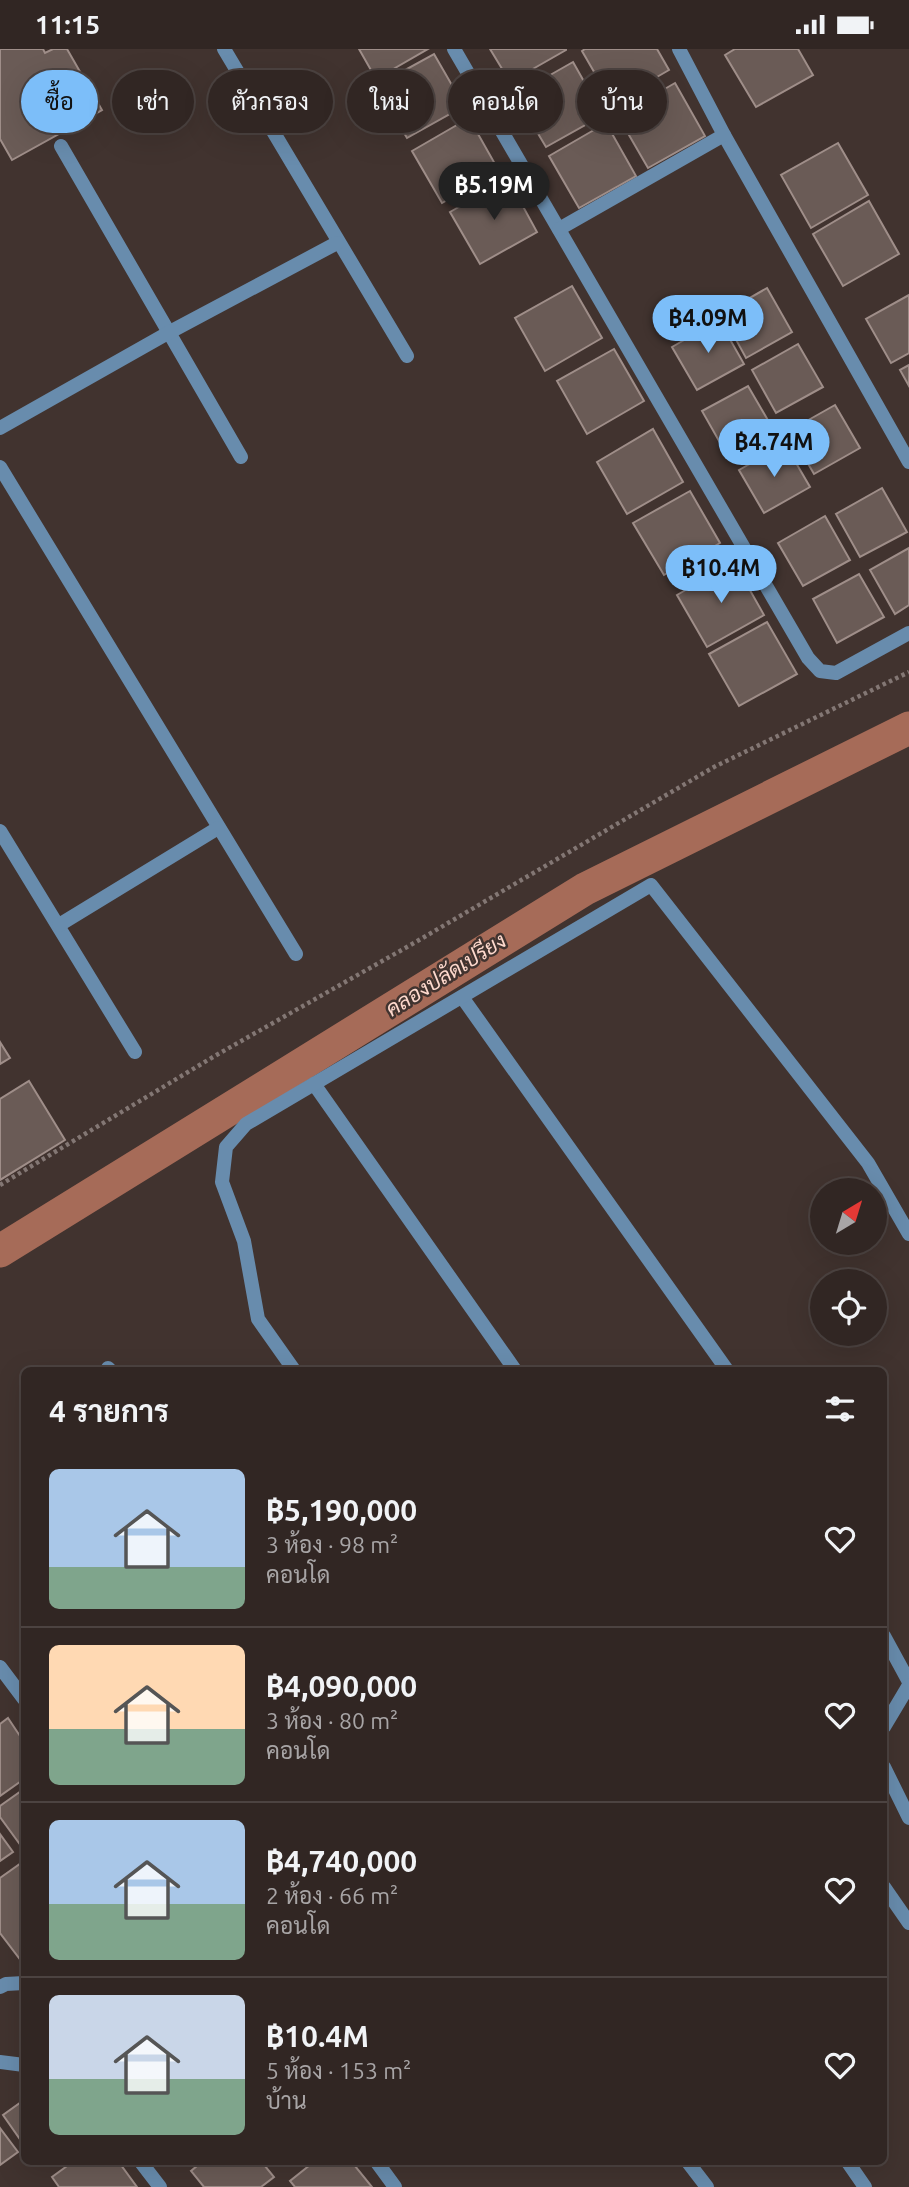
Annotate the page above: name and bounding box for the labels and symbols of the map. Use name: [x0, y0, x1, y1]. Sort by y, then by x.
pin: ฿5.19M: [437, 163, 551, 222]
pin: ฿4.09M: [651, 295, 765, 355]
pin: ฿4.74M: [717, 419, 831, 479]
pin: ฿10.4M: [664, 545, 778, 605]
water label: คลองปลัดเปรียง: [381, 928, 510, 1021]
north arrow: [810, 1178, 887, 1255]

